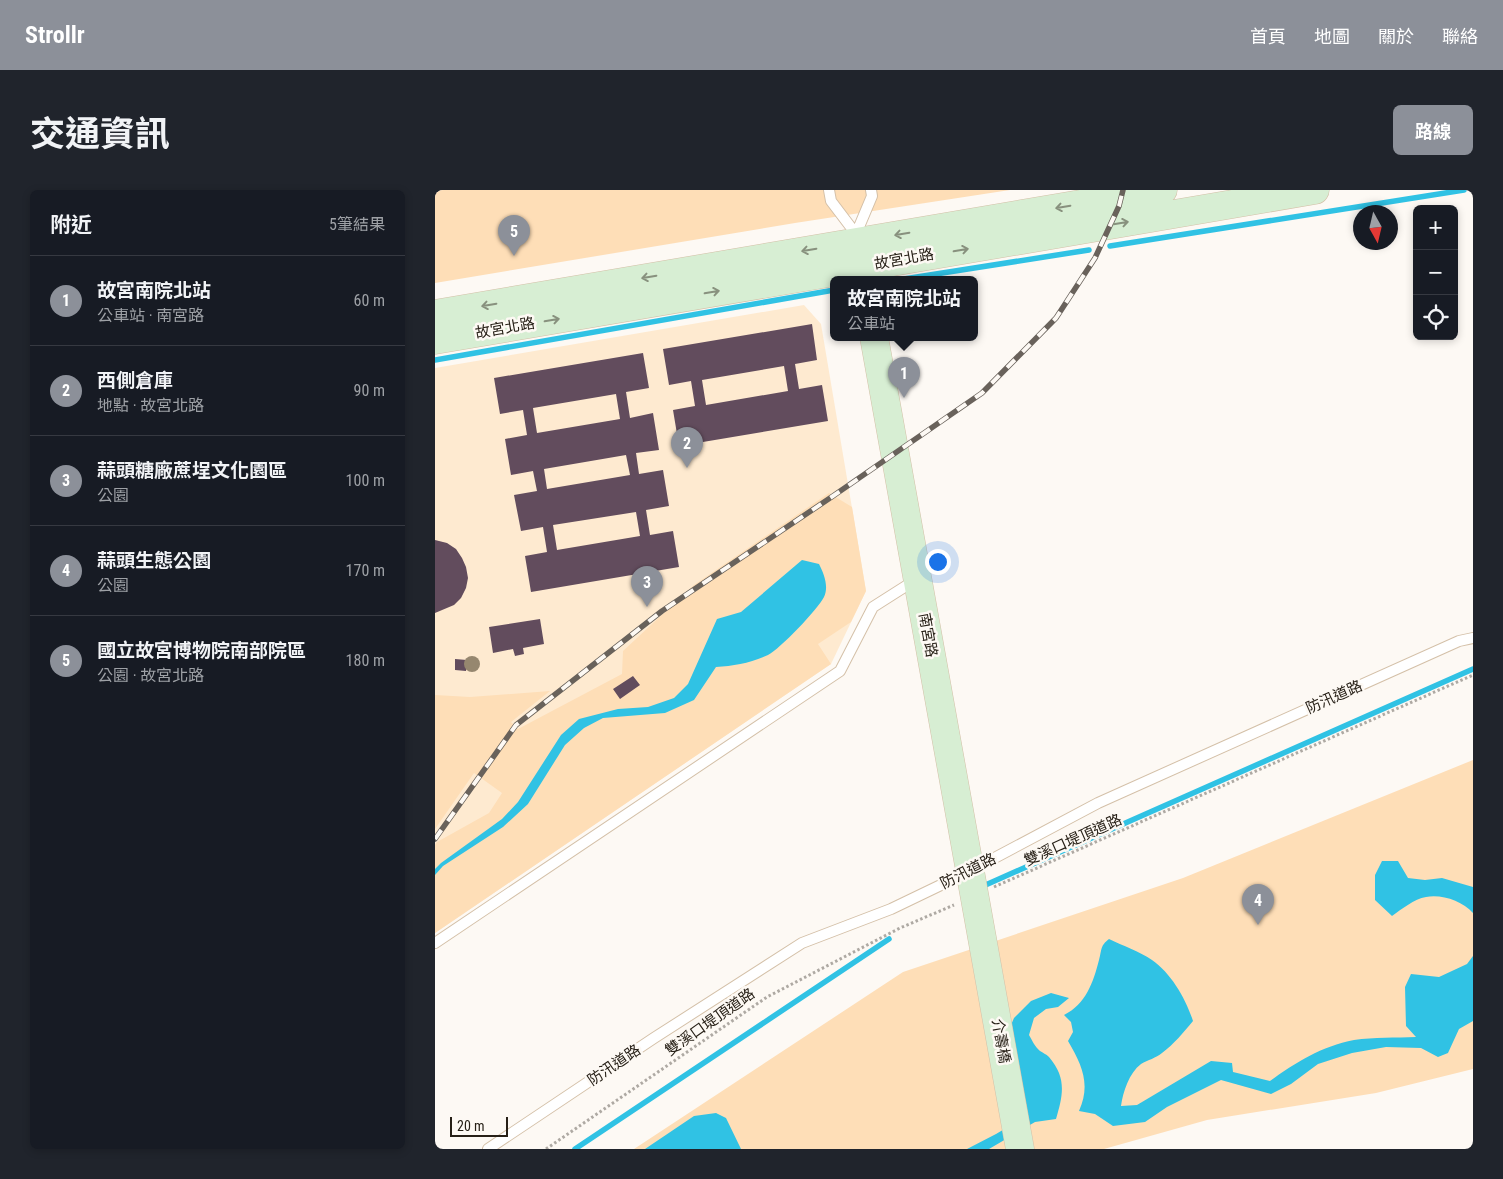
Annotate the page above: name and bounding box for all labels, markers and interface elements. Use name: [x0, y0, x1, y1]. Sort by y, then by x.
text: Strollr: [25, 21, 85, 49]
text: 首頁: [1250, 26, 1286, 47]
text: 地圖: [1314, 26, 1350, 47]
text: 關於: [1378, 26, 1414, 47]
text: 聯絡: [1442, 26, 1478, 47]
button: 路線: [1393, 105, 1473, 155]
text: 交通資訊: [30, 114, 170, 155]
one-way arrow: [1055, 202, 1071, 212]
north arrow: [1353, 205, 1398, 250]
map controls: [1413, 205, 1458, 340]
button: +: [1413, 205, 1458, 250]
text: 附近: [50, 213, 92, 237]
text: 5筆結果: [329, 215, 385, 234]
pin: 5: [498, 215, 530, 256]
one-way arrow: [1113, 217, 1129, 227]
one-way arrow: [895, 230, 911, 240]
one-way arrow: [953, 244, 969, 254]
one-way arrow: [802, 245, 818, 255]
street label: 故宮北路: [873, 245, 935, 273]
button: −: [1413, 250, 1458, 295]
one-way arrow: [642, 273, 658, 283]
popup: [830, 276, 978, 341]
text: 故宮南院北站: [97, 279, 211, 302]
one-way arrow: [704, 287, 720, 297]
text: 故宮南院北站: [847, 287, 961, 310]
text: 1: [62, 291, 70, 310]
text: 60 m: [353, 291, 385, 310]
button: locate: [1413, 295, 1458, 340]
one-way arrow: [481, 300, 497, 310]
text: 公車站 · 南宮路: [97, 306, 204, 325]
street label: 故宮北路: [474, 314, 536, 342]
text: 公車站: [847, 314, 895, 333]
one-way arrow: [544, 315, 560, 325]
pin: 1: [888, 357, 920, 398]
text: 西側倉庫: [97, 369, 173, 392]
text: 2: [62, 381, 70, 400]
text: 90 m: [353, 381, 385, 400]
text: 地點 · 故宮北路: [97, 396, 204, 415]
pin: 2: [671, 427, 703, 468]
text: 蒜頭糖廠蔗埕文化園區: [97, 459, 287, 482]
text: 3: [62, 471, 70, 490]
text: 100 m: [346, 471, 385, 490]
text: 公園: [97, 486, 129, 505]
text: 蒜頭生態公園: [97, 549, 211, 572]
your location: [925, 549, 951, 575]
text: 4: [62, 561, 70, 580]
text: 170 m: [346, 561, 385, 580]
pin: 3: [631, 566, 663, 607]
text: 公園: [97, 576, 129, 595]
street label: 南宮路: [915, 611, 941, 659]
text: 國立故宮博物院南部院區: [97, 639, 306, 662]
text: 5: [62, 651, 70, 670]
text: 180 m: [346, 651, 385, 670]
text: 公園 · 故宮北路: [97, 666, 204, 685]
street label: 防汛道路: [1303, 677, 1365, 717]
street label: 雙溪口堤頂道路: [1021, 810, 1125, 870]
street label: 防汛道路: [937, 849, 999, 893]
pin: 4: [1242, 884, 1274, 925]
street label: 雙溪口堤頂道路: [662, 985, 758, 1059]
street label: 介壽橋: [988, 1017, 1014, 1065]
street label: 防汛道路: [584, 1041, 644, 1089]
scale bar: [450, 1114, 507, 1137]
text: 20 m: [457, 1118, 485, 1134]

